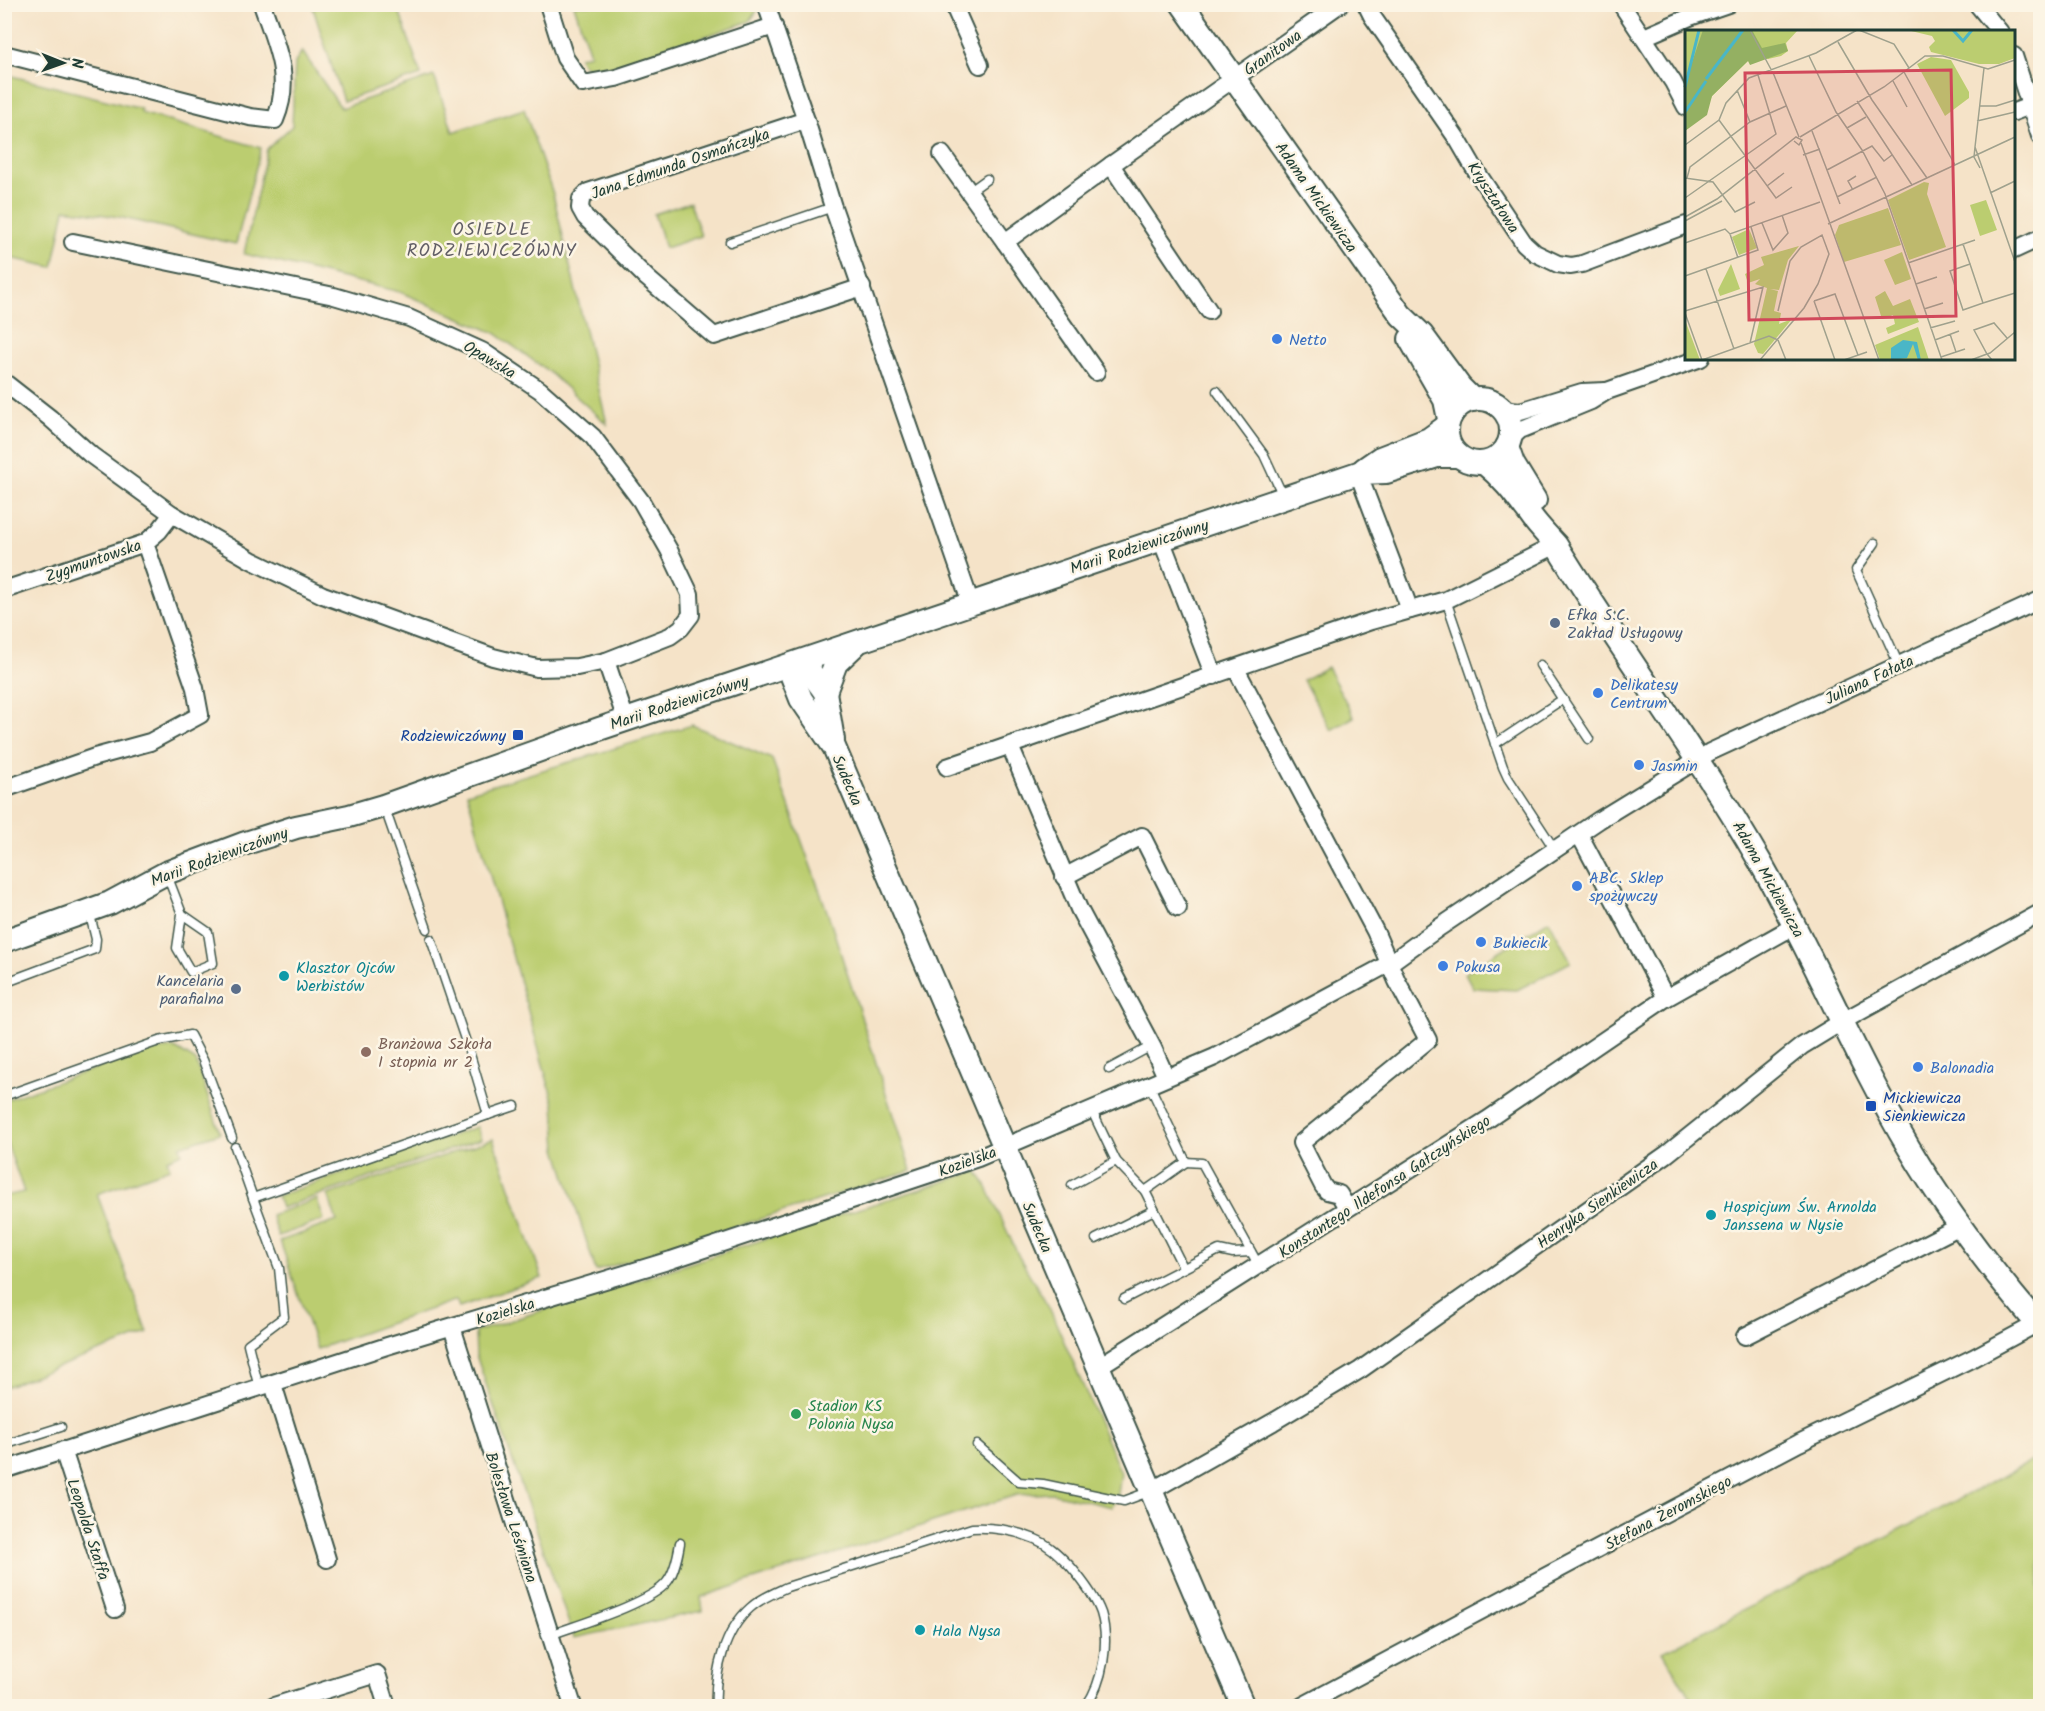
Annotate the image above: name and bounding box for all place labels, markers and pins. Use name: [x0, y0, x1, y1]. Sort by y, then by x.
place label: Netto: [1289, 328, 1327, 353]
marker: Netto: [1270, 332, 1284, 346]
place label: Efka S.C. Zakład Usługowy: [1567, 603, 1683, 646]
marker: Efka S.C. Zakład Usługowy: [1548, 616, 1562, 630]
place label: Delikatesy Centrum: [1610, 673, 1678, 716]
marker: Delikatesy Centrum: [1591, 686, 1605, 700]
place label: Rodziewiczówny: [401, 724, 506, 749]
marker: Rodziewiczówny: [511, 728, 525, 742]
place label: Jasmin: [1651, 754, 1698, 779]
marker: Jasmin: [1632, 758, 1646, 772]
place label: ABC. Sklep spożywczy: [1589, 866, 1664, 909]
marker: ABC. Sklep spożywczy: [1570, 879, 1584, 893]
place label: Bukiecik: [1493, 931, 1548, 956]
marker: Bukiecik: [1474, 935, 1488, 949]
place label: Pokusa: [1455, 955, 1500, 980]
place label: Klasztor Ojców Werbistów: [296, 956, 395, 999]
marker: Pokusa: [1436, 959, 1450, 973]
place label: Kancelaria parafialna: [156, 969, 224, 1012]
marker: Klasztor Ojców Werbistów: [277, 969, 291, 983]
marker: Kancelaria parafialna: [229, 982, 243, 996]
place label: Branżowa Szkoła I stopnia nr 2: [378, 1032, 492, 1075]
marker: Branżowa Szkoła I stopnia nr 2: [359, 1045, 373, 1059]
place label: Balonadia: [1930, 1056, 1994, 1081]
marker: Balonadia: [1911, 1060, 1925, 1074]
place label: Mickiewicza Sienkiewicza: [1883, 1086, 1966, 1129]
marker: Mickiewicza Sienkiewicza: [1864, 1099, 1878, 1113]
place label: Hospicjum Św. Arnolda Janssena w Nysie: [1723, 1195, 1877, 1238]
marker: Hospicjum Św. Arnolda Janssena w Nysie: [1704, 1208, 1718, 1222]
place label: Stadion KS Polonia Nysa: [808, 1394, 894, 1437]
marker: Stadion KS Polonia Nysa: [789, 1407, 803, 1421]
place label: Hala Nysa: [932, 1619, 1001, 1644]
marker: Hala Nysa: [913, 1623, 927, 1637]

